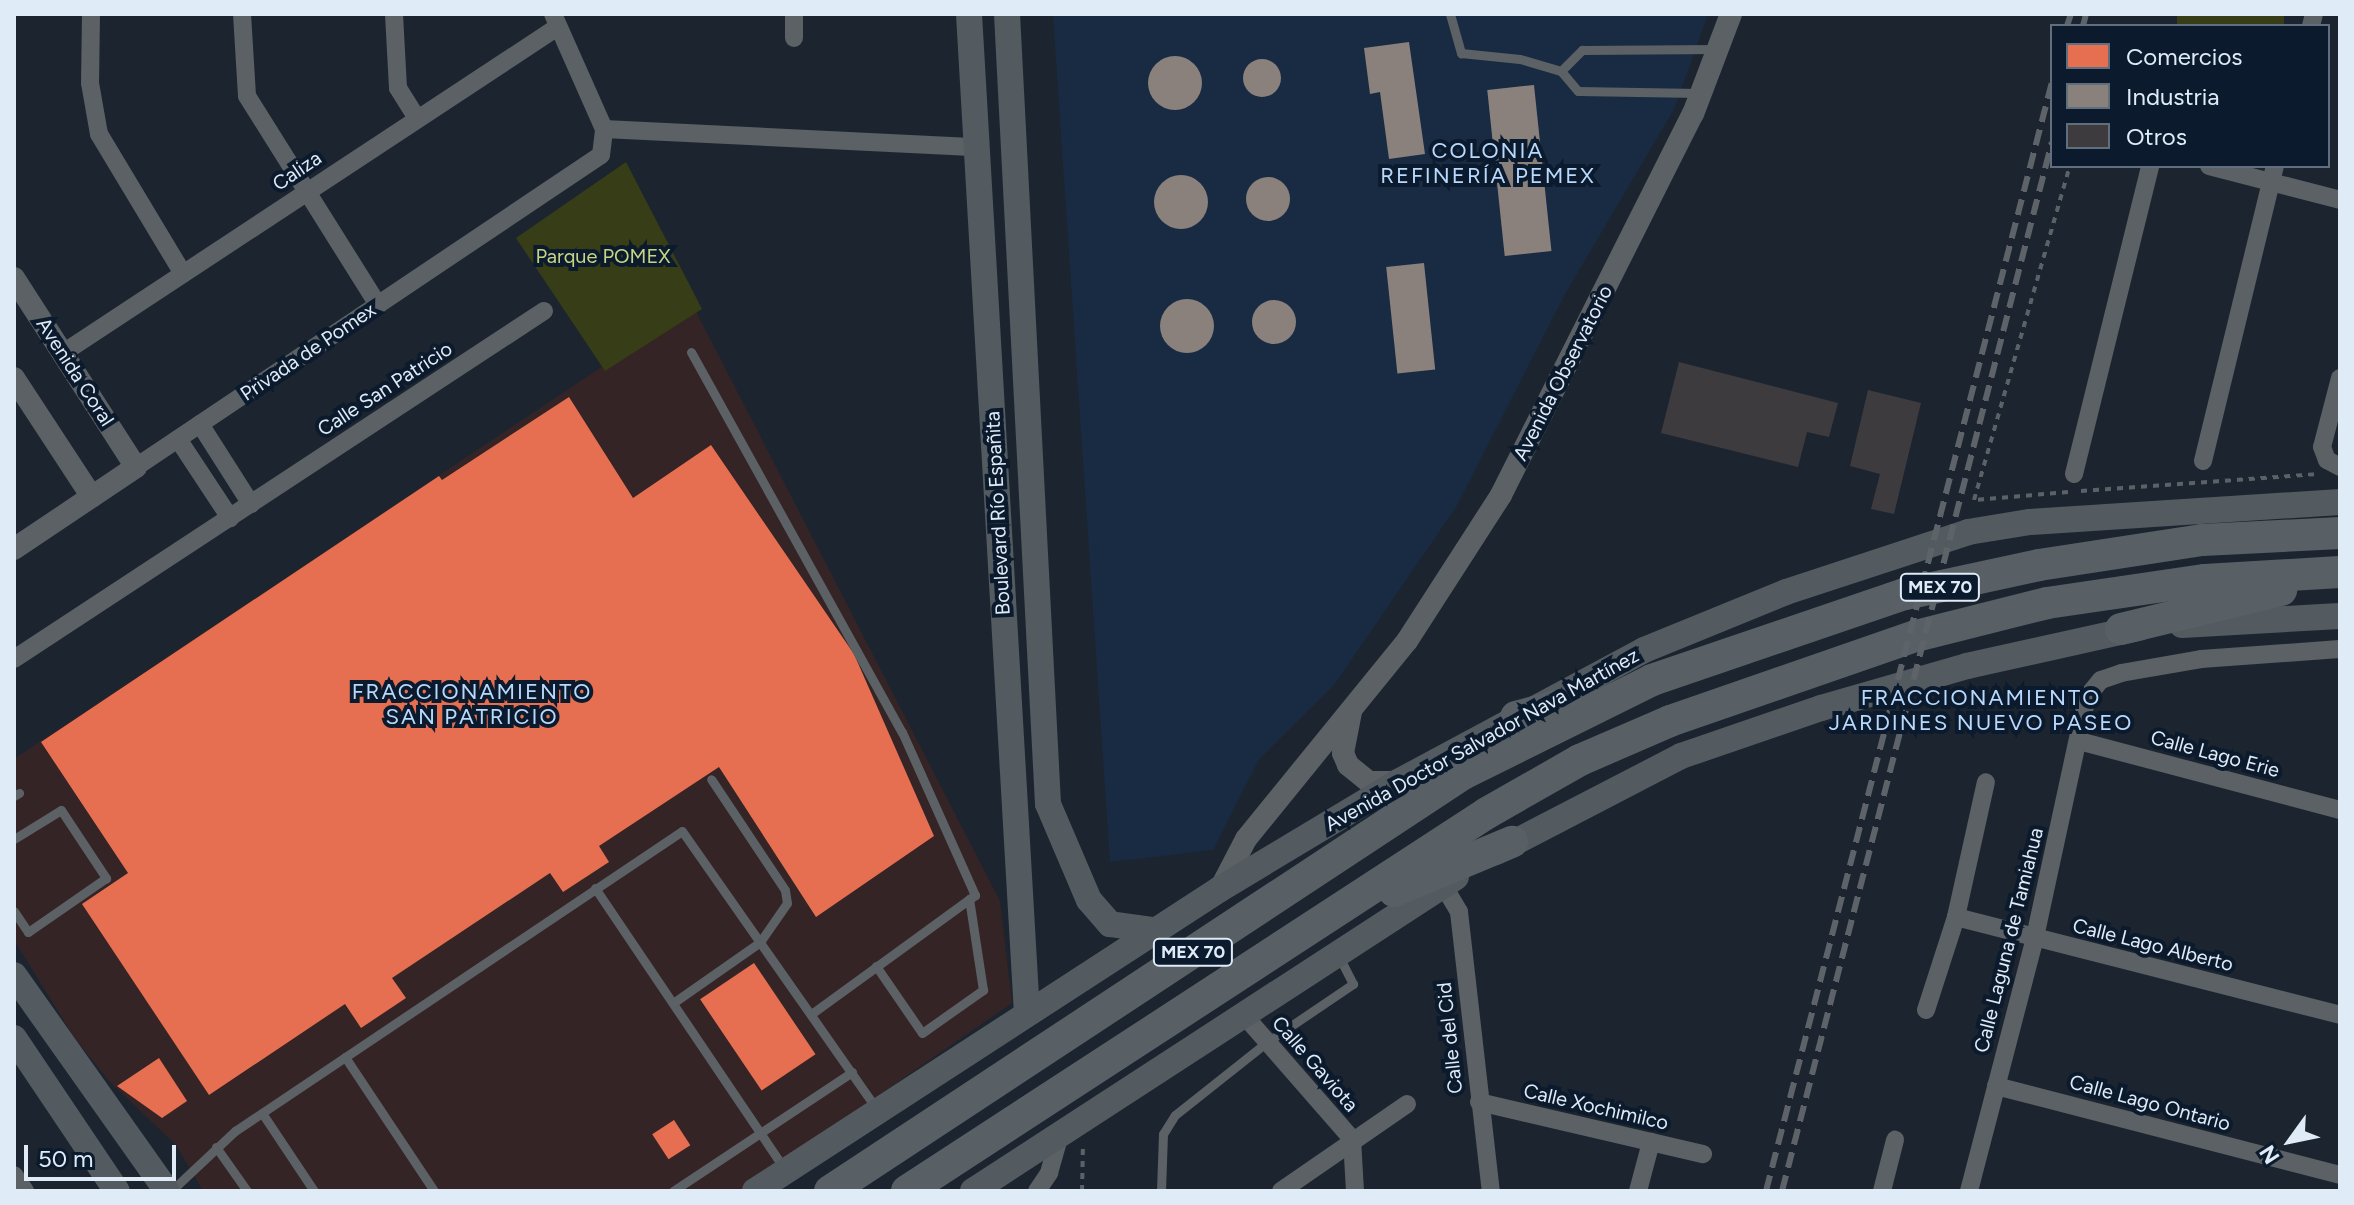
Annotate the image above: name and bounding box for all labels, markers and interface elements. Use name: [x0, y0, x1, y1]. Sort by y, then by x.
legend: [2050, 24, 2330, 168]
text: Comercios: [2126, 42, 2243, 71]
text: Industria: [2126, 82, 2220, 111]
text: Otros: [2126, 122, 2187, 151]
district label: COLONIA REFINERÍA PEMEX: [1380, 137, 1596, 188]
street label: Caliza: [268, 146, 326, 196]
park label: Parque POMEX: [535, 244, 671, 268]
street label: Avenida Observatorio: [1508, 281, 1618, 465]
street label: Privada de Pomex: [236, 298, 380, 406]
street label: Avenida Coral: [31, 313, 119, 431]
street label: Calle San Patricio: [313, 337, 457, 441]
street label: Boulevard Río Españita: [981, 410, 1015, 616]
road number: MEX 70: [1898, 573, 1982, 601]
street label: Avenida Doctor Salvador Nava Martínez: [1321, 643, 1643, 837]
district label: FRACCIONAMIENTO SAN PATRICIO: [352, 678, 592, 730]
district label: FRACCIONAMIENTO JARDINES NUEVO PASEO: [1829, 684, 2133, 736]
street label: Calle Lago Erie: [2148, 725, 2282, 783]
street label: Calle Laguna de Tamiahua: [1969, 825, 2049, 1055]
street label: Calle Lago Alberto: [2070, 913, 2236, 977]
road number: MEX 70: [1151, 938, 1235, 966]
street label: Calle del Cid: [1432, 981, 1468, 1095]
street label: Calle Gaviota: [1267, 1011, 1363, 1117]
street label: Calle Lago Ontario: [2067, 1070, 2233, 1136]
street label: Calle Xochimilco: [1521, 1079, 1671, 1135]
north arrow: [2250, 1101, 2330, 1181]
scale bar: [28, 1129, 180, 1179]
text: N: [2254, 1140, 2285, 1169]
text: 50 m: [38, 1144, 94, 1173]

